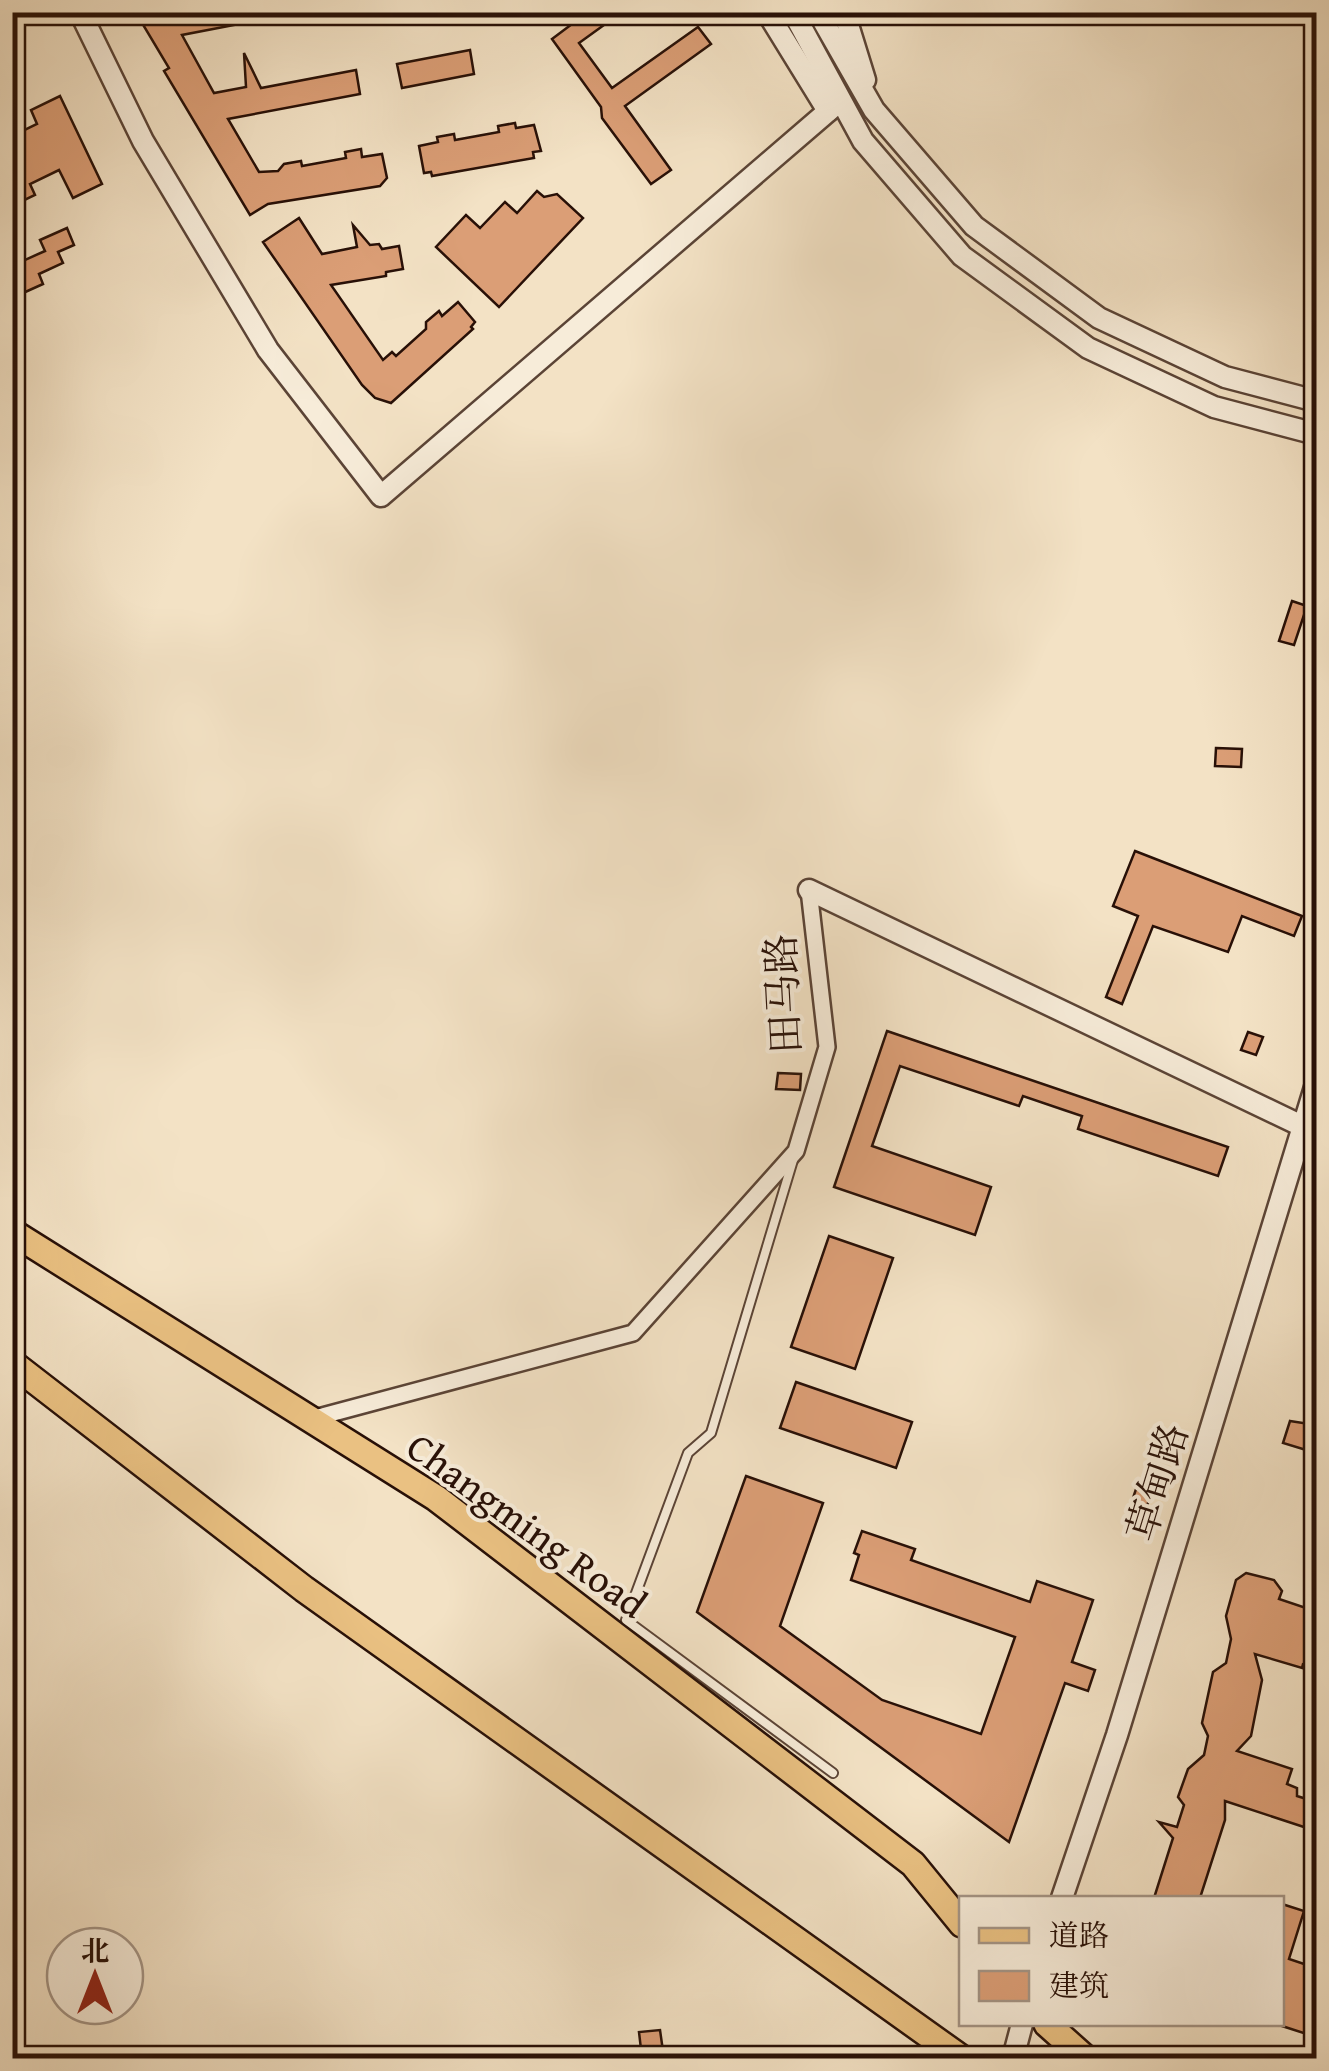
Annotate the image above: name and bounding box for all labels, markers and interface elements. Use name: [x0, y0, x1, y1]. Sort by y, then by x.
street label: 田马路: [750, 933, 815, 1055]
street label: 草甸路: [1111, 1416, 1202, 1548]
street label: Changming Road: [395, 1417, 660, 1632]
legend: [959, 1896, 1284, 2026]
text: 道路: [1049, 1913, 1109, 1957]
north arrow: [45, 1926, 145, 2026]
text: 北: [81, 1930, 109, 1971]
text: 建筑: [1049, 1963, 1109, 2007]

